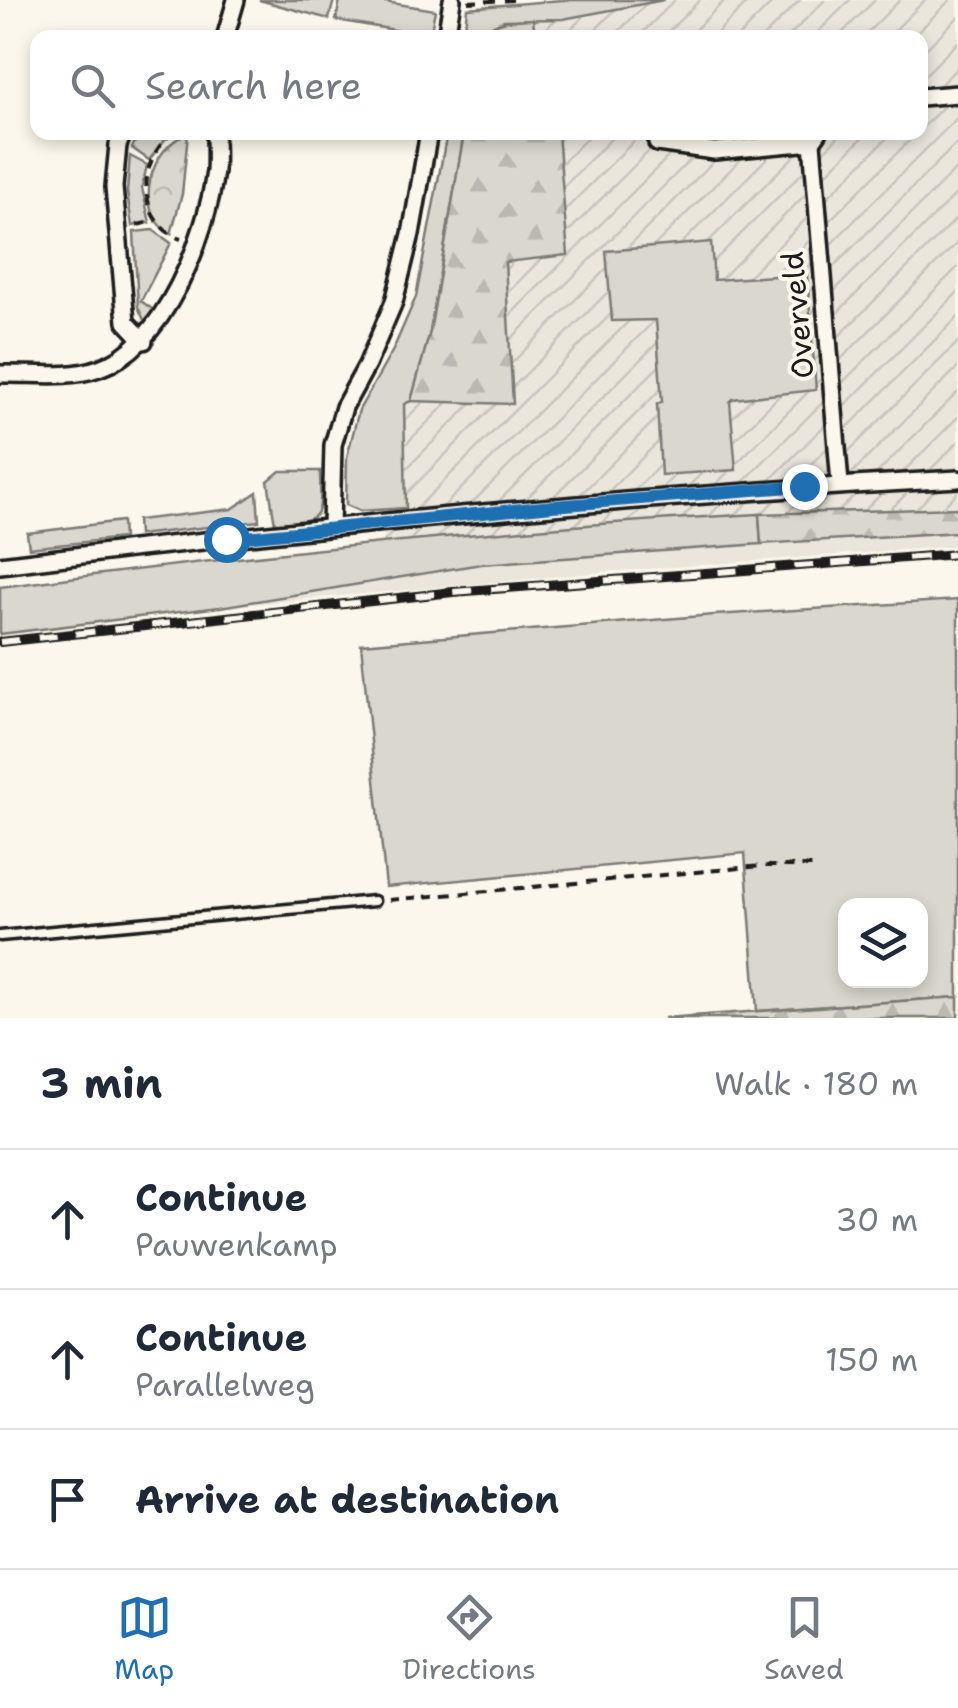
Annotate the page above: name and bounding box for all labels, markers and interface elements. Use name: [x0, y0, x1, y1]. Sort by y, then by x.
search box: [30, 30, 928, 140]
icon: search: [65, 58, 120, 113]
text: Search here: [145, 60, 362, 111]
street label: Overveld: [772, 250, 823, 380]
route end: [782, 464, 828, 510]
route start: [204, 517, 250, 563]
map controls: [838, 898, 928, 988]
button: layers: [838, 898, 928, 988]
text: 3 min: [40, 1055, 162, 1111]
text: Walk · 180 m: [714, 1062, 918, 1105]
text: Continue: [135, 1172, 307, 1223]
icon: ahead: [40, 1192, 95, 1247]
text: 30 m: [835, 1198, 918, 1241]
text: Pauwenkamp: [135, 1223, 338, 1266]
text: Continue: [135, 1312, 307, 1363]
icon: ahead: [40, 1332, 95, 1387]
text: 150 m: [825, 1338, 918, 1381]
text: Parallelweg: [135, 1363, 315, 1406]
icon: arrive: [40, 1472, 95, 1527]
text: Arrive at destination: [135, 1474, 559, 1525]
tab: Map: [114, 1590, 174, 1688]
tab: Directions: [403, 1590, 536, 1688]
tab: Saved: [764, 1590, 844, 1688]

